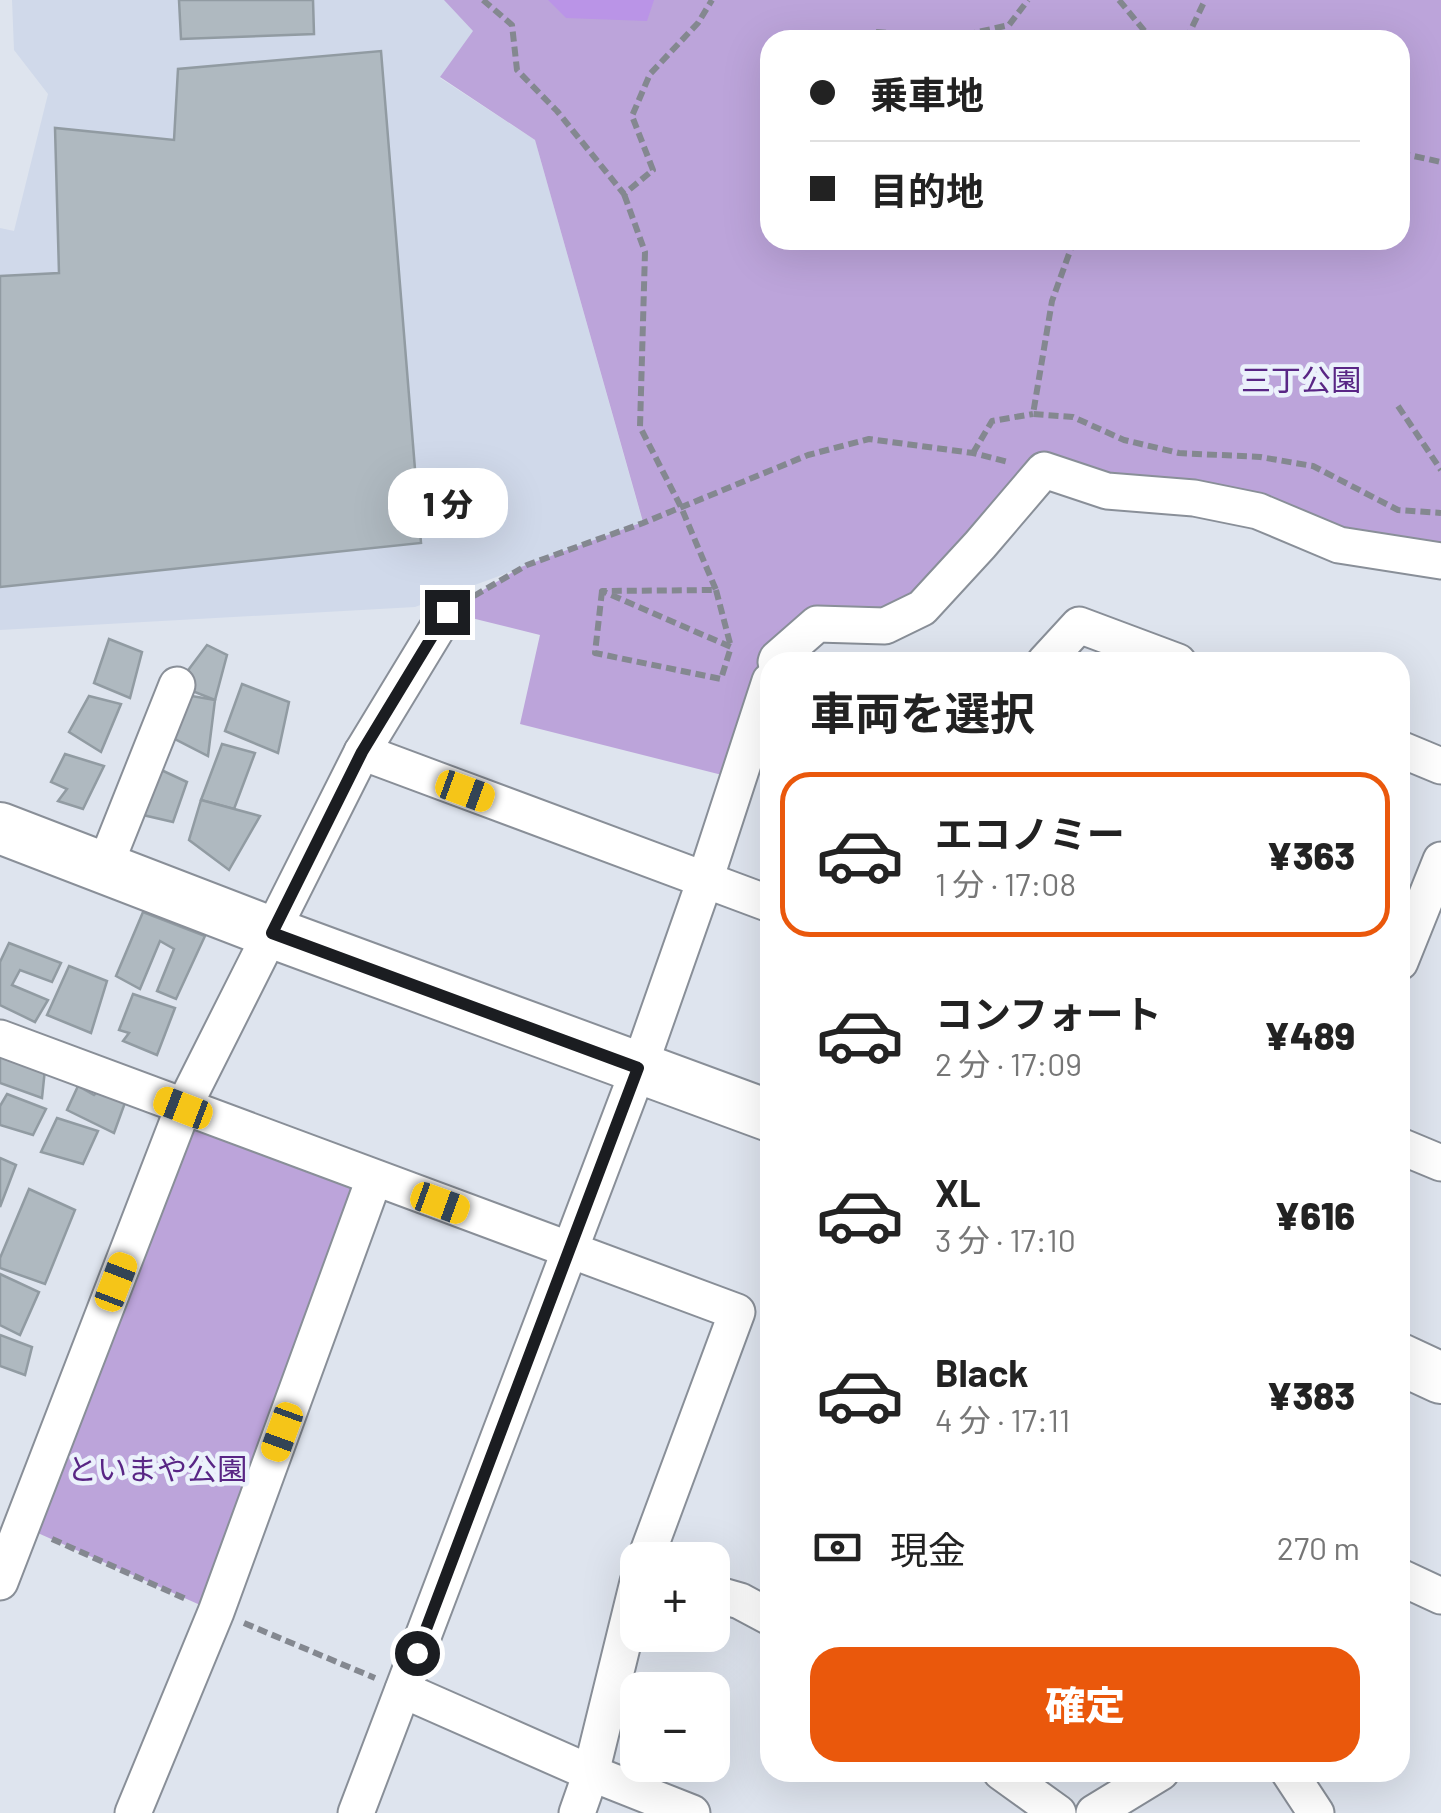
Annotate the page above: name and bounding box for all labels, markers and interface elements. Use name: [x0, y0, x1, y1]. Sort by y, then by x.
text: 乗車地: [870, 71, 984, 117]
text: 目的地: [870, 167, 984, 213]
park label: 三丁公園: [1241, 361, 1361, 397]
callout: 1 分: [387, 467, 507, 537]
text: 1 分: [423, 484, 473, 522]
route end: [425, 590, 470, 635]
text: 車両を選択: [810, 685, 1035, 739]
car: [432, 767, 498, 815]
icon: car: [815, 810, 905, 900]
text: エコノミー: [935, 810, 1125, 856]
text: ¥363: [1267, 832, 1355, 878]
text: 1 分 · 17:08: [935, 864, 1076, 902]
icon: car: [815, 990, 905, 1080]
text: コンフォート: [935, 990, 1162, 1036]
text: ¥489: [1264, 1012, 1355, 1058]
text: 2 分 · 17:09: [935, 1044, 1082, 1082]
car: [150, 1083, 216, 1133]
text: XL: [935, 1169, 981, 1215]
icon: car: [815, 1170, 905, 1260]
car: [407, 1179, 473, 1227]
text: ¥616: [1274, 1192, 1355, 1238]
text: 3 分 · 17:10: [935, 1220, 1076, 1258]
car: [91, 1249, 141, 1315]
text: Black: [935, 1349, 1029, 1395]
icon: car: [815, 1350, 905, 1440]
text: ¥383: [1266, 1372, 1355, 1418]
car: [258, 1399, 306, 1465]
text: 4 分 · 17:11: [935, 1400, 1070, 1438]
park label: といまや公園: [67, 1450, 247, 1486]
icon: cash: [810, 1520, 865, 1575]
text: 現金: [890, 1526, 966, 1572]
text: 270 m: [1277, 1528, 1360, 1566]
map controls: [620, 1542, 730, 1782]
button: +: [620, 1542, 730, 1652]
route start: [395, 1631, 440, 1676]
button: 確定: [810, 1647, 1360, 1762]
button: −: [620, 1672, 730, 1782]

